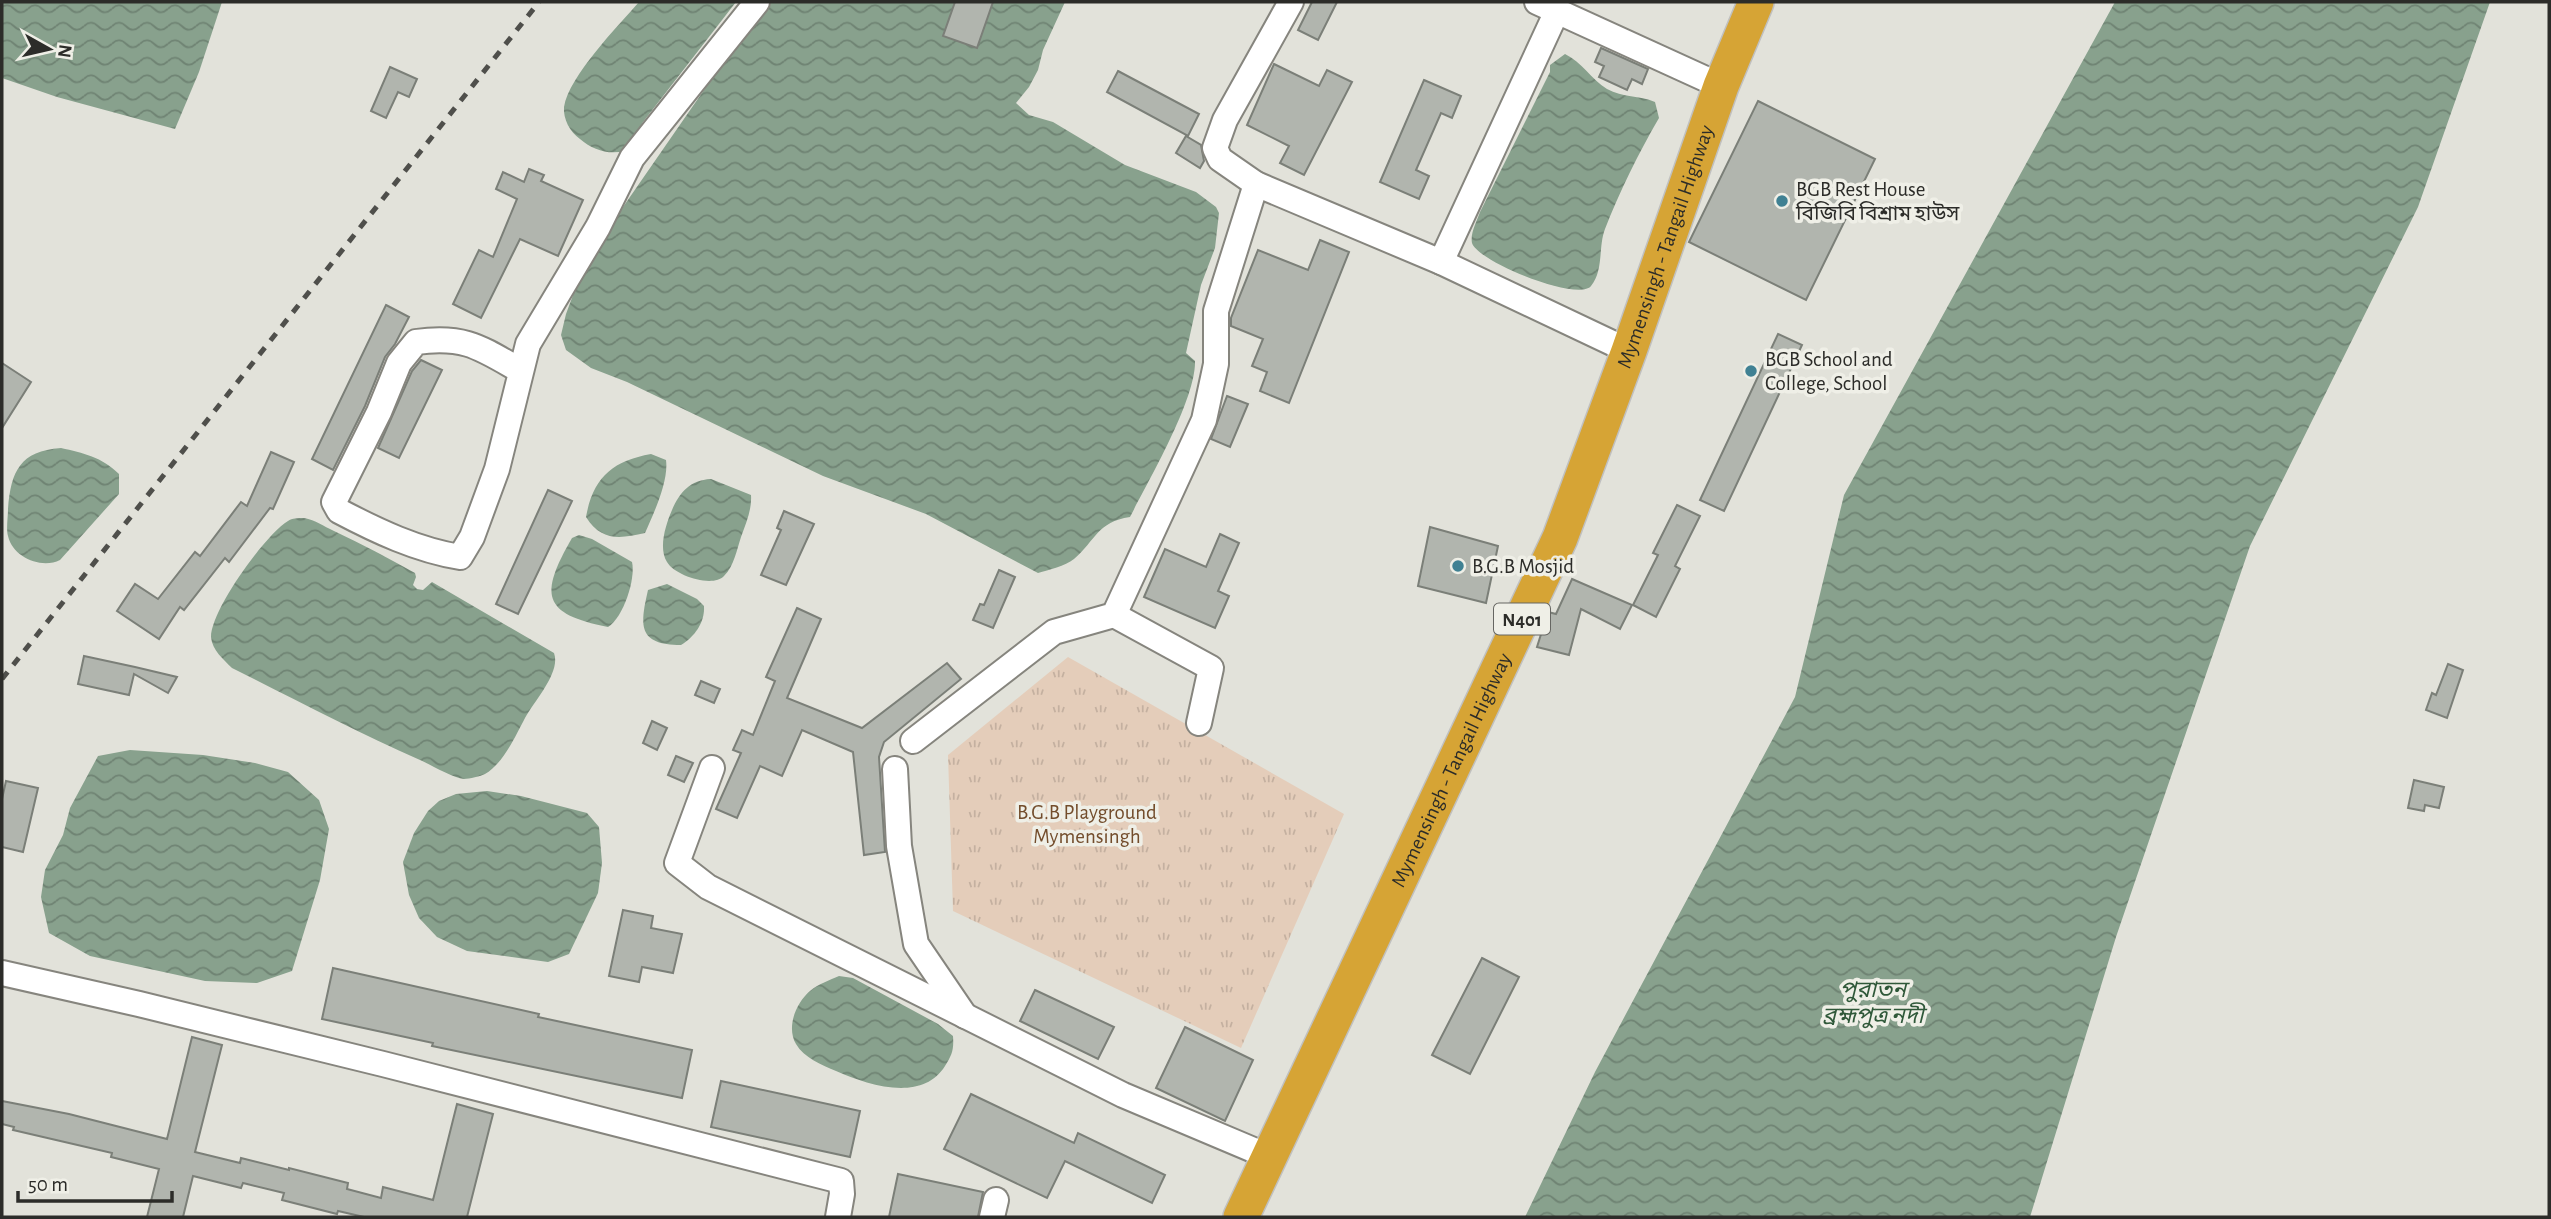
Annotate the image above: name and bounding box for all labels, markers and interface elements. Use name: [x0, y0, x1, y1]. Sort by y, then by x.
north arrow: [14, 14, 84, 84]
text: N: [54, 43, 75, 59]
street label: Mymensingh - Tangail Highway: [1614, 122, 1718, 371]
place label: BGB Rest House বিজিবি বিশ্রাম হাউস: [1795, 179, 1960, 224]
marker: BGB Rest House বিজিবি বিশ্রাম হাউস: [1774, 193, 1790, 209]
place label: BGB School and College, School: [1765, 349, 1893, 394]
marker: BGB School and College, School: [1743, 363, 1759, 379]
place label: B.G.B Mosjid: [1472, 556, 1574, 577]
marker: B.G.B Mosjid: [1450, 558, 1466, 574]
road number: N401: [1494, 604, 1550, 634]
street label: Mymensingh - Tangail Highway: [1388, 650, 1515, 890]
park label: B.G.B Playground Mymensingh: [1017, 802, 1157, 847]
water label: পুরাতন ব্রহ্মপুত্র নদী: [1822, 979, 1927, 1029]
scale bar: [18, 1160, 172, 1204]
text: 50 m: [28, 1174, 68, 1195]

